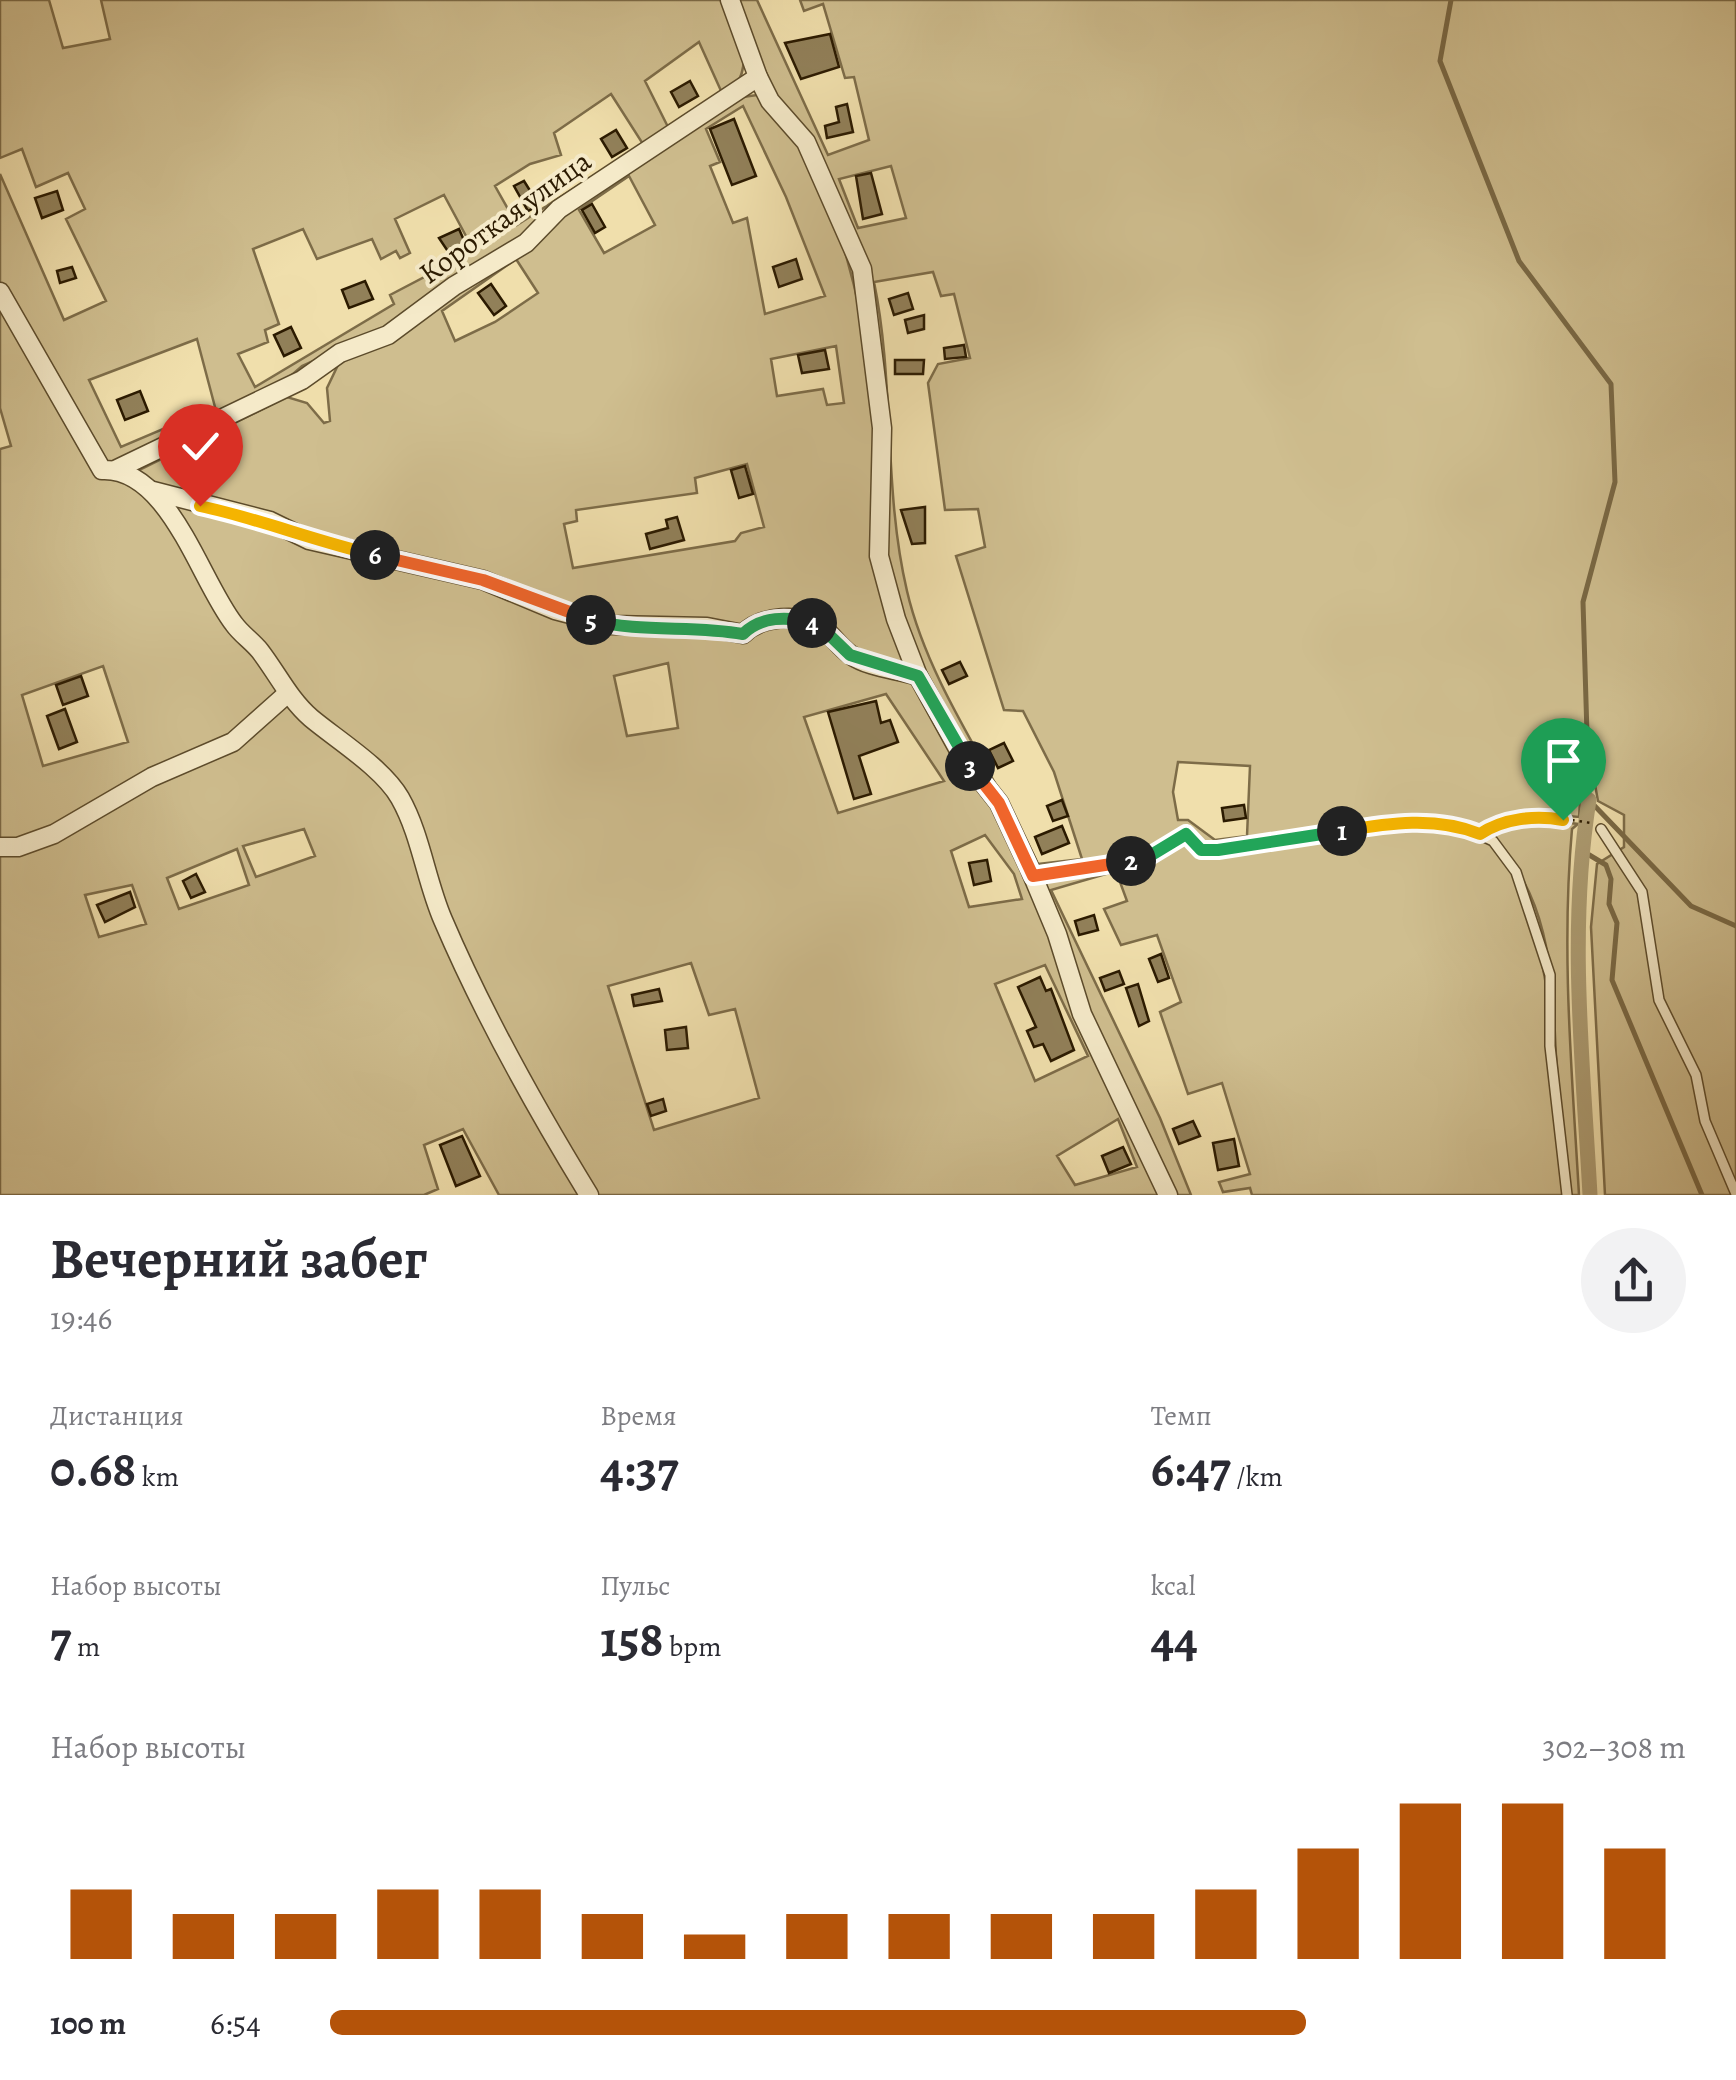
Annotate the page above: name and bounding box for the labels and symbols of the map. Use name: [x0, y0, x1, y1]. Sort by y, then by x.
street label: Короткая улица: [411, 141, 599, 293]
pin: [158, 404, 243, 507]
pin: 6: [350, 530, 400, 580]
pin: 5: [566, 595, 616, 645]
pin: 4: [787, 598, 837, 648]
pin: [1521, 718, 1606, 821]
pin: 3: [945, 741, 995, 791]
pin: 1: [1317, 806, 1367, 856]
pin: 2: [1106, 836, 1156, 886]

